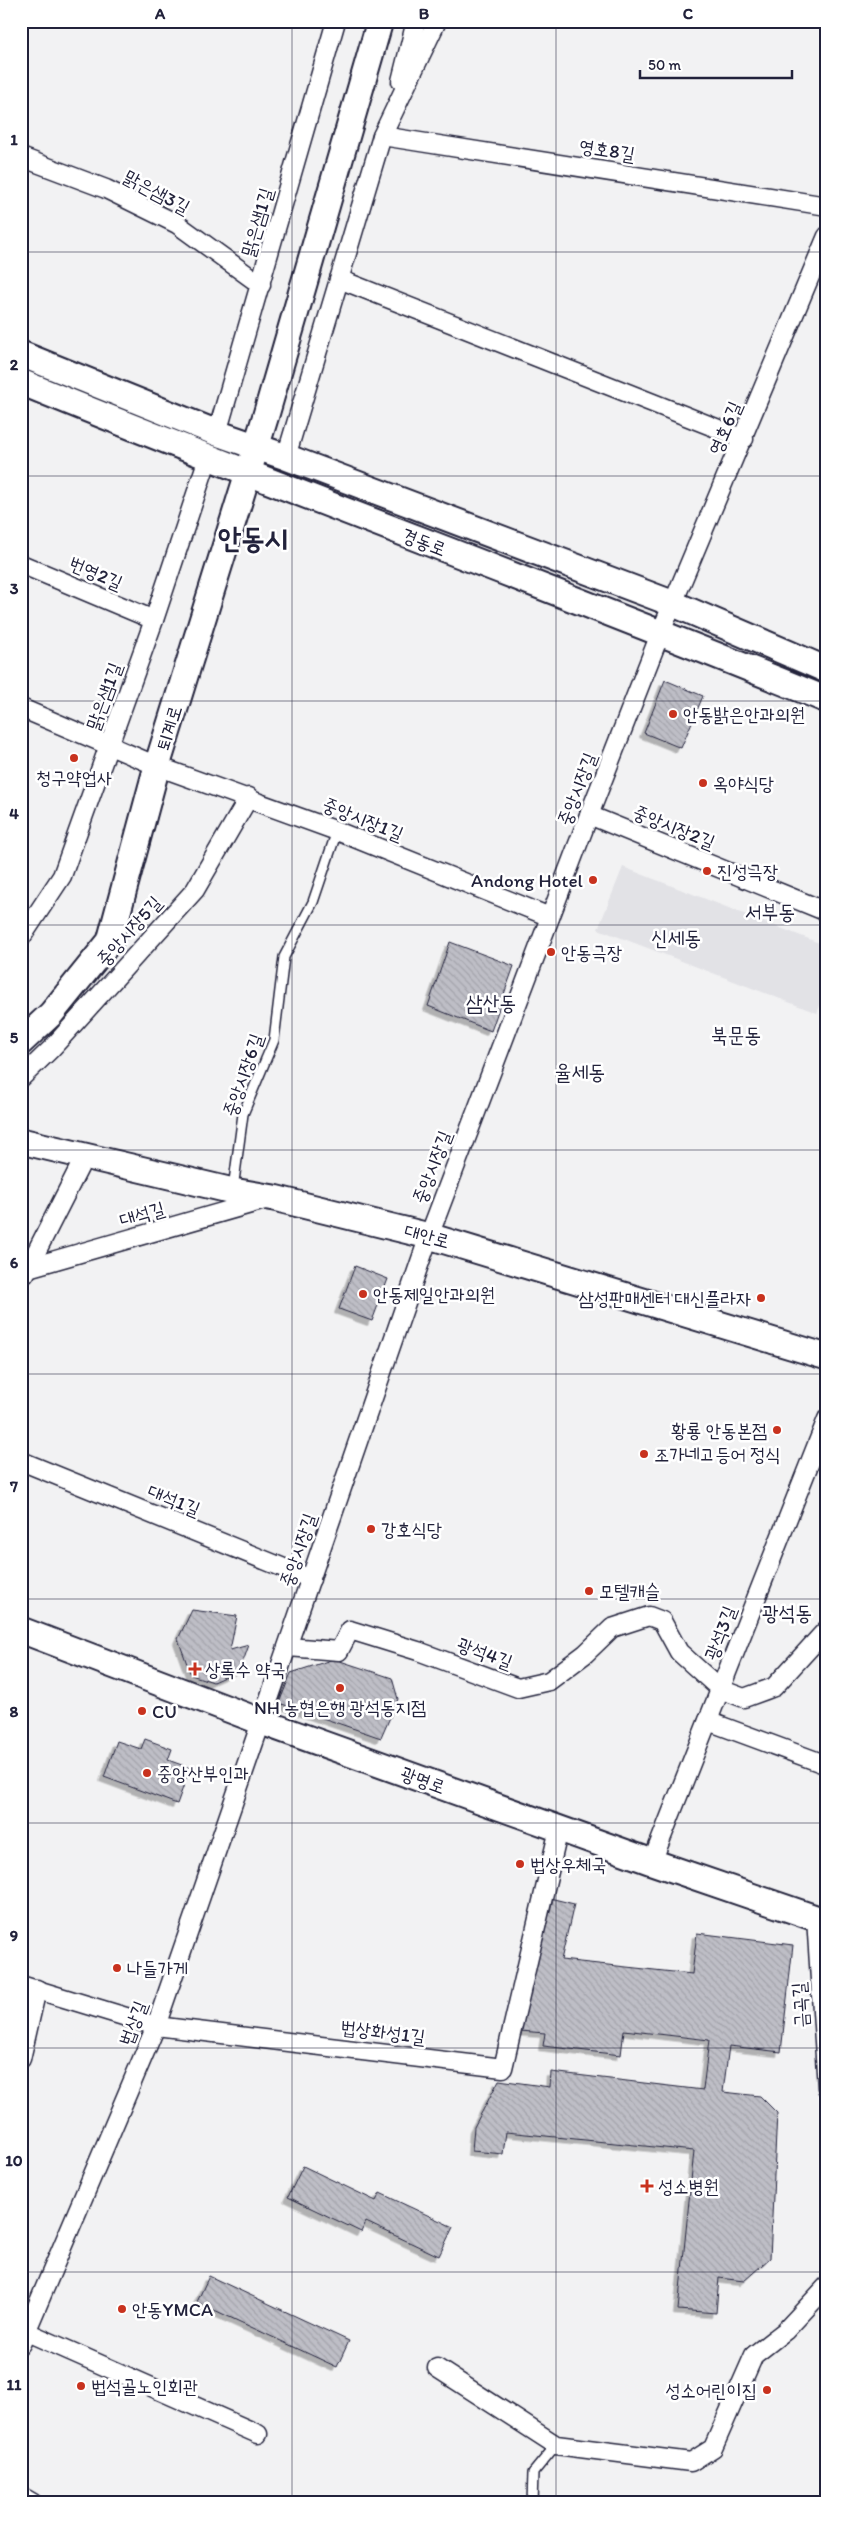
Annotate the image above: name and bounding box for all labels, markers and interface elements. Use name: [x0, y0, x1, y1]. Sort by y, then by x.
text: A: [154, 4, 166, 23]
text: B: [419, 4, 430, 23]
text: C: [683, 4, 694, 23]
scale bar: [640, 48, 793, 80]
text: 50 m: [648, 56, 681, 74]
text: 1: [10, 130, 18, 149]
street label: 영호8길: [577, 134, 637, 166]
street label: 맑은샘3길: [120, 165, 194, 219]
street label: 맑은샘1길: [236, 185, 278, 259]
text: 2: [10, 355, 19, 374]
street label: 영호6길: [703, 398, 747, 458]
district label: 안동시: [218, 520, 288, 555]
street label: 경동로: [398, 523, 450, 561]
street label: 번영2길: [66, 551, 126, 595]
text: 3: [10, 579, 19, 598]
street label: 맑은샘1길: [81, 659, 127, 733]
street label: 퇴계로: [151, 703, 187, 753]
place label: 안동밝은안과의원: [683, 703, 805, 726]
marker: 안동밝은안과의원: [667, 708, 679, 720]
street label: 중앙시장길: [553, 749, 601, 829]
marker: 청구약업사: [68, 752, 80, 764]
place label: 청구약업사: [36, 766, 112, 789]
place label: 옥야식당: [713, 772, 774, 795]
marker: 옥야식당: [697, 777, 709, 789]
street label: 중앙시장1길: [319, 792, 407, 846]
street label: 중앙시장2길: [630, 800, 718, 854]
text: 4: [9, 804, 19, 823]
place label: 진성극장: [717, 860, 778, 883]
marker: 진성극장: [701, 865, 713, 877]
place label: Andong Hotel: [471, 869, 584, 892]
marker: Andong Hotel: [587, 874, 599, 886]
street label: 중앙시장5길: [92, 891, 166, 971]
district label: 서부동: [745, 899, 795, 924]
district label: 신세동: [651, 925, 701, 950]
place label: 안동극장: [561, 941, 622, 964]
marker: 안동극장: [545, 946, 557, 958]
district label: 삼산동: [466, 990, 516, 1015]
district label: 북문동: [711, 1022, 761, 1047]
text: 5: [10, 1028, 19, 1047]
street label: 중앙시장6길: [218, 1030, 268, 1120]
district label: 율세동: [555, 1059, 605, 1084]
street label: 중앙시장길: [408, 1127, 456, 1207]
street label: 대석길: [117, 1197, 167, 1231]
street label: 대안로: [402, 1219, 452, 1253]
text: 6: [10, 1253, 19, 1272]
place label: 안동제일안과의원: [373, 1283, 495, 1306]
place label: 삼성판매센터 대신플라자: [579, 1287, 751, 1310]
marker: 안동제일안과의원: [357, 1288, 369, 1300]
marker: 삼성판매센터 대신플라자: [755, 1292, 767, 1304]
place label: 황룡 안동본점: [671, 1419, 767, 1442]
marker: 황룡 안동본점: [771, 1424, 783, 1436]
place label: 조가네고등어 정식: [654, 1443, 781, 1466]
marker: 조가네고등어 정식: [638, 1448, 650, 1460]
text: 7: [9, 1477, 18, 1496]
street label: 대석1길: [144, 1479, 204, 1521]
street label: 중앙시장길: [275, 1510, 321, 1590]
place label: 강호식당: [381, 1518, 442, 1541]
marker: 강호식당: [365, 1523, 377, 1535]
place label: 모텔캐슬: [599, 1580, 660, 1603]
marker: 모텔캐슬: [583, 1585, 595, 1597]
district label: 광석동: [762, 1600, 812, 1625]
street label: 광석3길: [699, 1603, 741, 1663]
street label: 광석4길: [454, 1632, 516, 1674]
place label: 상록수 약국: [205, 1658, 286, 1681]
marker: 상록수 약국: [189, 1663, 201, 1675]
marker: NH 농협은행 광석동지점: [334, 1682, 346, 1694]
place label: NH 농협은행 광석동지점: [254, 1696, 426, 1719]
place label: CU: [152, 1700, 177, 1723]
text: 8: [10, 1702, 19, 1721]
marker: CU: [136, 1705, 148, 1717]
street label: 광명로: [398, 1761, 448, 1799]
place label: 중앙산부인과: [157, 1762, 249, 1785]
marker: 중앙산부인과: [141, 1767, 153, 1779]
place label: 법상우체국: [530, 1853, 606, 1876]
marker: 법상우체국: [514, 1858, 526, 1870]
text: 9: [10, 1926, 18, 1945]
place label: 나들가게: [127, 1957, 188, 1980]
marker: 나들가게: [111, 1962, 123, 1974]
street label: 금곡길: [787, 1981, 813, 2029]
street label: 법상길: [114, 1997, 152, 2049]
street label: 법상화성1길: [339, 2015, 427, 2049]
text: 10: [5, 2151, 23, 2170]
place label: 성소병원: [658, 2175, 719, 2198]
marker: 성소병원: [640, 2179, 654, 2193]
place label: 안동YMCA: [132, 2298, 213, 2321]
marker: 안동YMCA: [116, 2303, 128, 2315]
text: 11: [7, 2375, 22, 2394]
place label: 법석골노인회관: [91, 2375, 198, 2398]
place label: 성소어린이집: [665, 2379, 757, 2402]
marker: 법석골노인회관: [75, 2380, 87, 2392]
marker: 성소어린이집: [761, 2384, 773, 2396]

